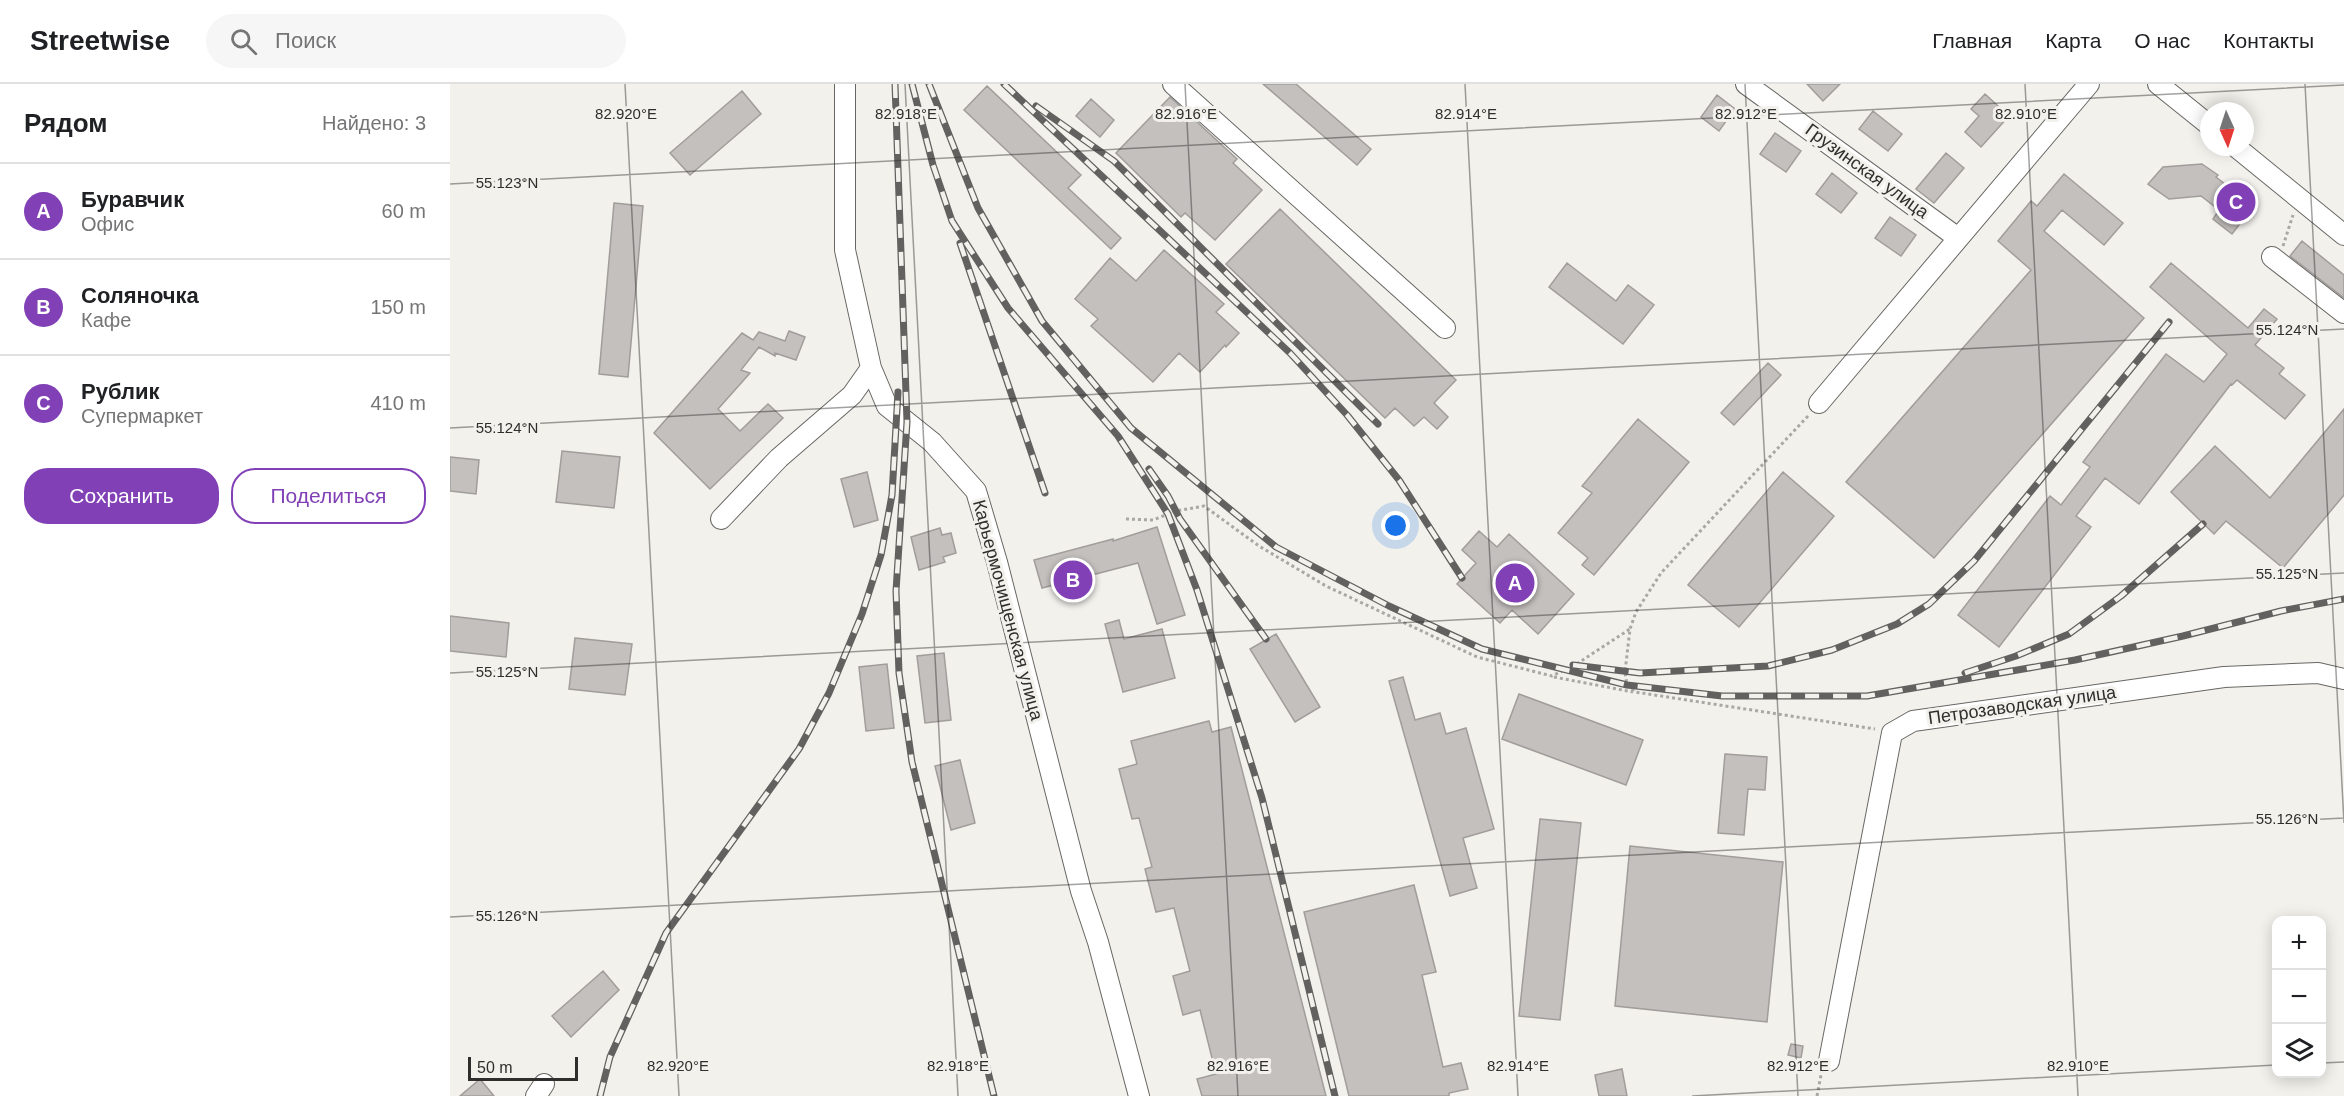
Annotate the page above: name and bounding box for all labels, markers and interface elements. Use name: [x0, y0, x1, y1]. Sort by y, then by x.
search box: [206, 14, 626, 68]
text: Streetwise: [30, 25, 170, 56]
icon: search: [227, 25, 260, 58]
text: Поиск: [275, 28, 336, 53]
text: Главная: [1932, 29, 2012, 52]
text: Карта: [2045, 29, 2101, 52]
text: О нас: [2134, 29, 2190, 52]
text: Контакты: [2223, 29, 2314, 52]
north arrow: [2200, 102, 2254, 156]
text: 82.920°E: [595, 105, 657, 122]
text: 82.918°E: [875, 105, 937, 122]
text: 82.916°E: [1155, 105, 1217, 122]
text: 82.914°E: [1435, 105, 1497, 122]
text: 82.912°E: [1715, 105, 1777, 122]
text: 82.910°E: [1995, 105, 2057, 122]
text: Рядом: [24, 108, 107, 138]
text: Найдено: 3: [322, 112, 426, 134]
street label: Грузинская улица: [1802, 120, 1933, 223]
text: 55.123°N: [476, 174, 538, 191]
pin: C: [2216, 180, 2256, 224]
text: Буравчик: [81, 187, 184, 212]
text: A: [36, 200, 51, 222]
text: 60 m: [382, 200, 426, 222]
text: Офис: [81, 213, 134, 235]
text: Соляночка: [81, 283, 199, 308]
text: B: [36, 296, 51, 318]
text: 150 m: [370, 296, 426, 318]
text: Кафе: [81, 309, 131, 331]
text: 55.124°N: [2256, 321, 2318, 338]
text: Рублик: [81, 379, 159, 404]
text: C: [36, 392, 51, 414]
text: 410 m: [370, 392, 426, 414]
text: Супермаркет: [81, 405, 203, 427]
text: 55.124°N: [476, 419, 538, 436]
button: Сохранить: [24, 468, 219, 524]
button: Поделиться: [231, 468, 426, 524]
street label: Карьермочищенская улица: [969, 498, 1047, 723]
your location: [1381, 511, 1410, 540]
pin: B: [1054, 558, 1092, 602]
pin: A: [1496, 560, 1534, 606]
text: 55.125°N: [2256, 565, 2318, 582]
text: 55.125°N: [476, 663, 538, 680]
street label: Петрозаводская улица: [1927, 682, 2118, 728]
text: 55.126°N: [2256, 810, 2318, 827]
text: 55.126°N: [476, 907, 538, 924]
map controls: [2272, 916, 2326, 1078]
button: +: [2272, 916, 2326, 970]
button: −: [2272, 970, 2326, 1024]
button: layers: [2272, 1024, 2326, 1078]
scale bar: [468, 1054, 578, 1082]
text: 82.920°E: [647, 1057, 709, 1074]
text: 82.918°E: [927, 1057, 989, 1074]
text: 82.916°E: [1207, 1057, 1269, 1074]
text: 82.914°E: [1487, 1057, 1549, 1074]
text: 82.912°E: [1767, 1057, 1829, 1074]
text: 82.910°E: [2047, 1057, 2109, 1074]
text: 50 m: [477, 1059, 513, 1076]

